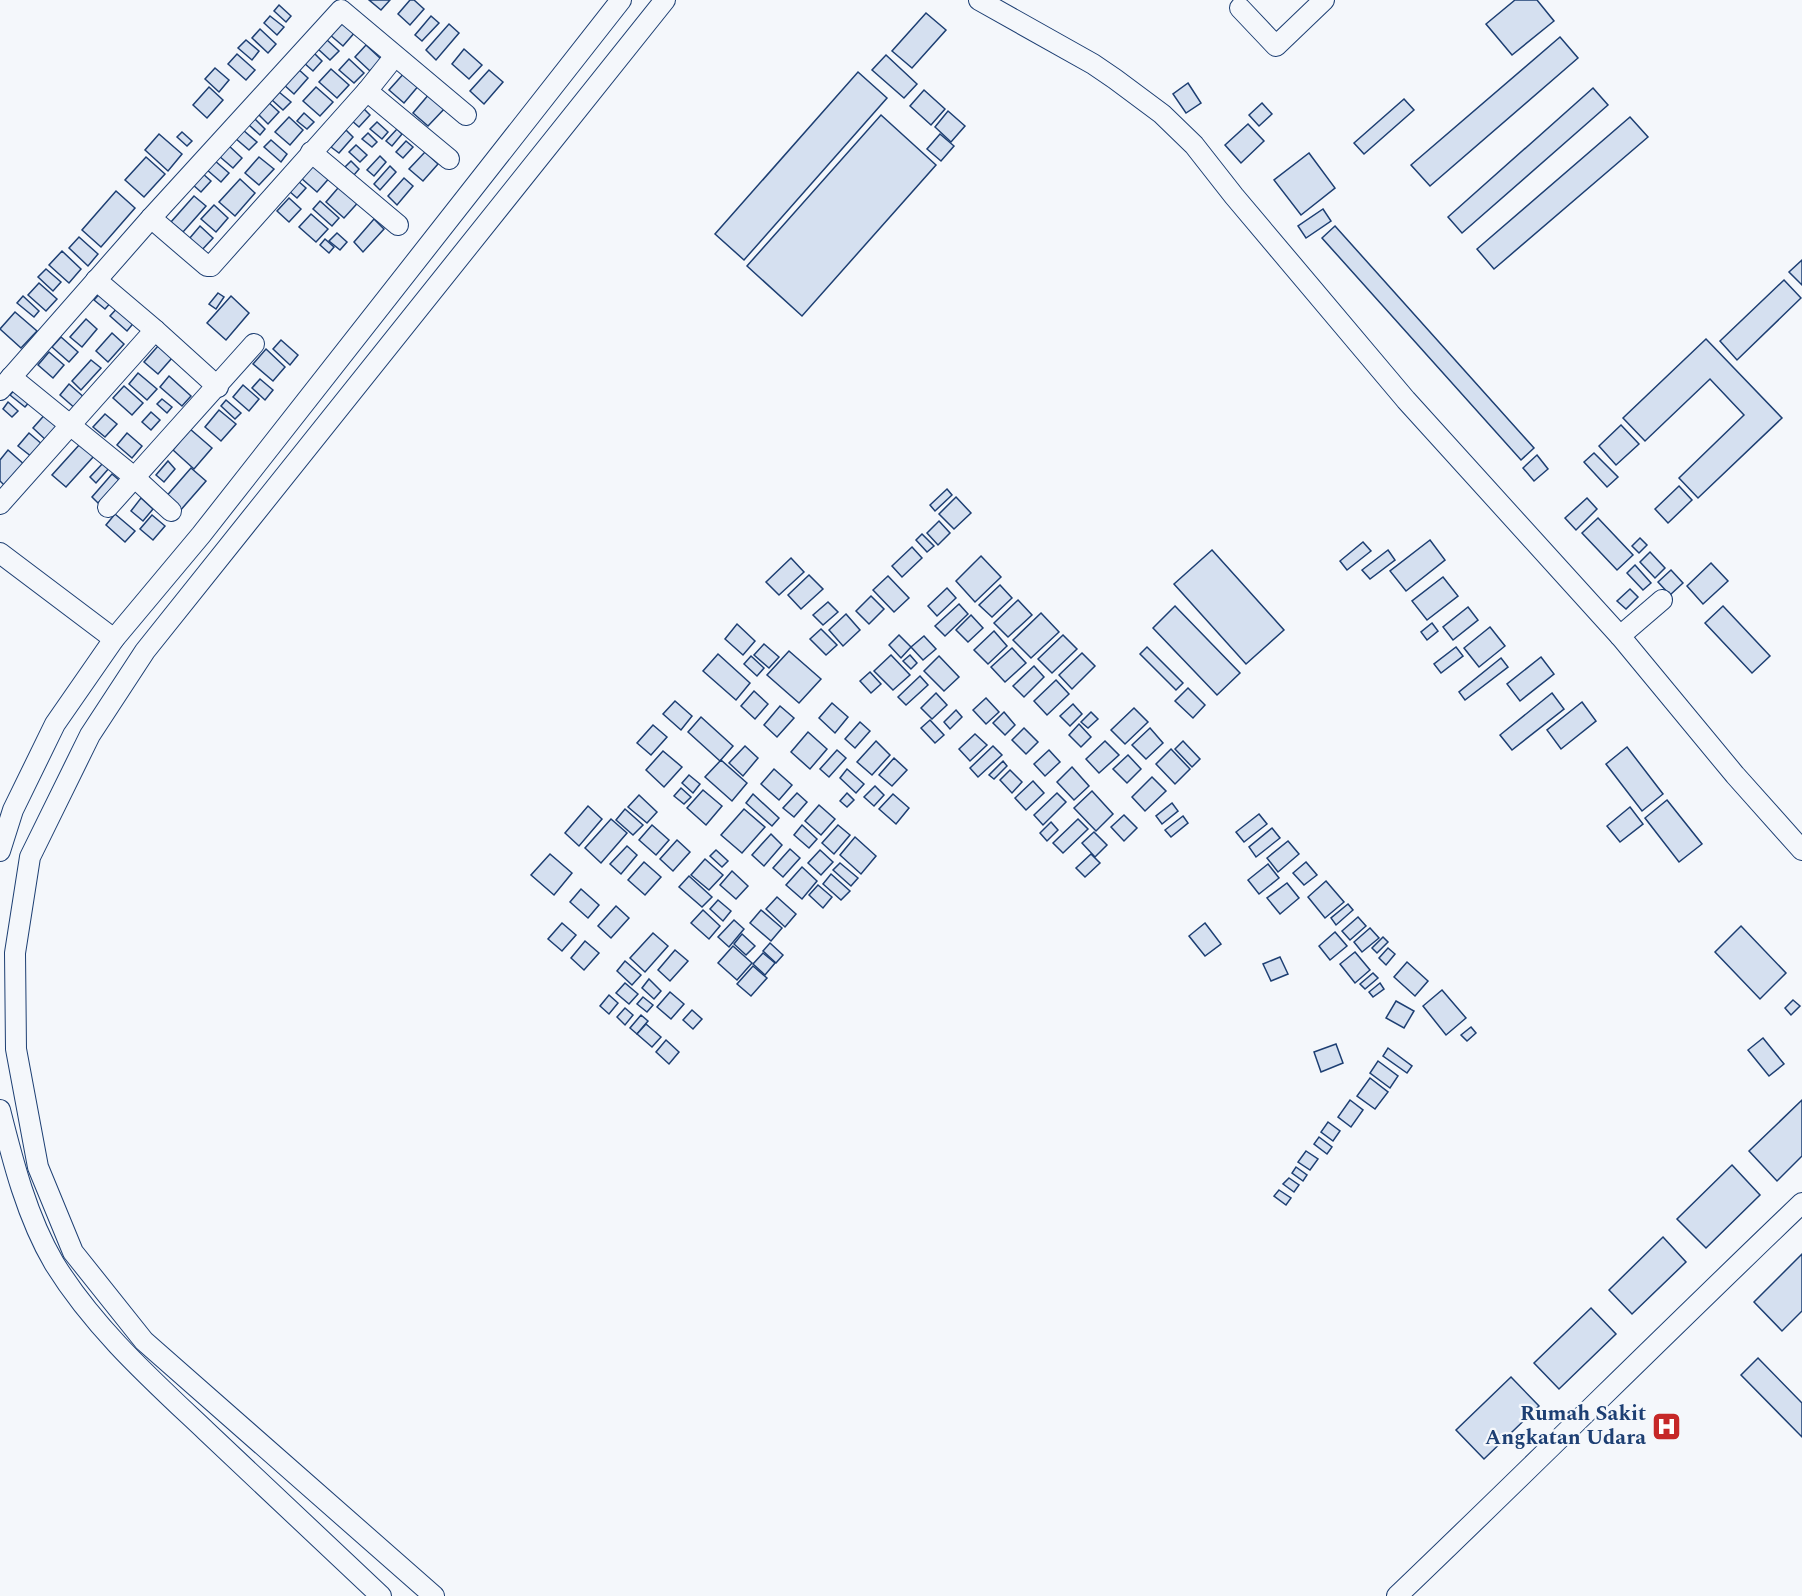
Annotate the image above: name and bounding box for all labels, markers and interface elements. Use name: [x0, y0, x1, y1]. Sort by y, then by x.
place label: Rumah Sakit Angkatan Udara: [1485, 1398, 1646, 1454]
hospital icon: Rumah Sakit Angkatan Udara: [1651, 1410, 1683, 1442]

